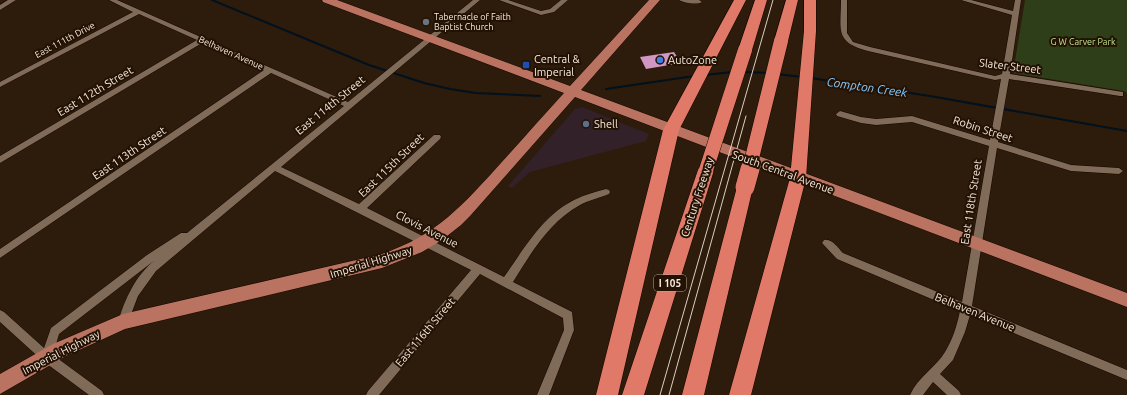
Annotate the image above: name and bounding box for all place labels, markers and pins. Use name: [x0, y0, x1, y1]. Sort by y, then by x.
place label: Tabernacle of Faith Baptist Church: [434, 12, 511, 32]
marker: Tabernacle of Faith Baptist Church: [421, 17, 431, 27]
place label: Central & Imperial: [534, 53, 581, 78]
place label: AutoZone: [668, 54, 717, 66]
marker: AutoZone: [655, 55, 665, 65]
marker: Central & Imperial: [521, 60, 531, 70]
place label: Shell: [594, 118, 618, 130]
marker: Shell: [581, 119, 591, 129]

